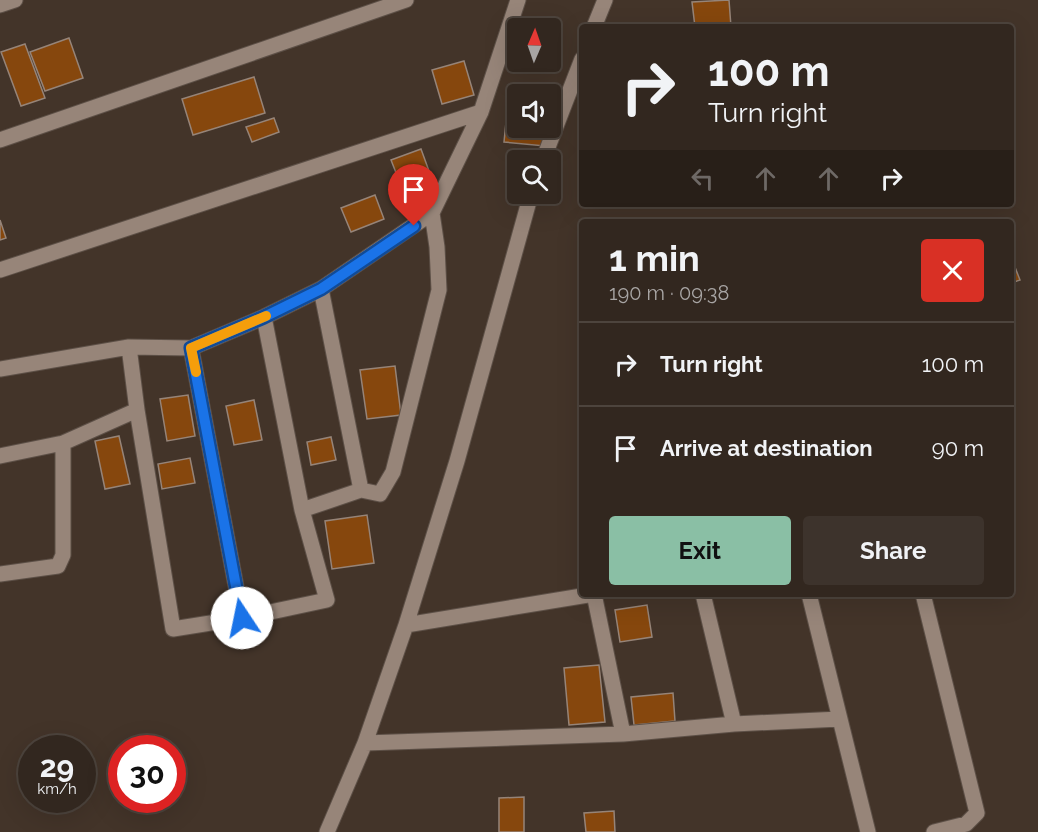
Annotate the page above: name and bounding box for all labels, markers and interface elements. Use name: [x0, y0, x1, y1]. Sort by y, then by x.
north arrow: [507, 18, 561, 72]
map controls: [507, 18, 561, 204]
text: 100 m: [708, 47, 830, 96]
icon: right: [609, 48, 687, 126]
button: sound: [507, 84, 561, 138]
text: Turn right: [708, 97, 827, 128]
button: search: [507, 150, 561, 204]
icon: left: [686, 162, 719, 195]
icon: ahead: [749, 162, 782, 195]
icon: ahead: [812, 162, 845, 195]
icon: right: [875, 162, 908, 195]
pin: [388, 164, 439, 226]
icon: arrive: [397, 173, 430, 206]
text: 1 min: [609, 237, 700, 279]
button: close: [921, 239, 984, 302]
text: 190 m · 09:38: [609, 281, 729, 305]
icon: right: [609, 348, 642, 381]
text: Turn right: [660, 351, 763, 377]
text: 100 m: [922, 351, 984, 377]
icon: arrive: [609, 432, 642, 465]
text: Arrive at destination: [660, 435, 873, 461]
text: 90 m: [932, 435, 984, 461]
button: Exit: [609, 516, 791, 585]
button: Share: [803, 516, 984, 585]
position arrow: [210, 586, 274, 650]
speed limit sign: 30: [108, 735, 186, 813]
text: 29: [40, 749, 74, 784]
text: km/h: [37, 780, 77, 798]

